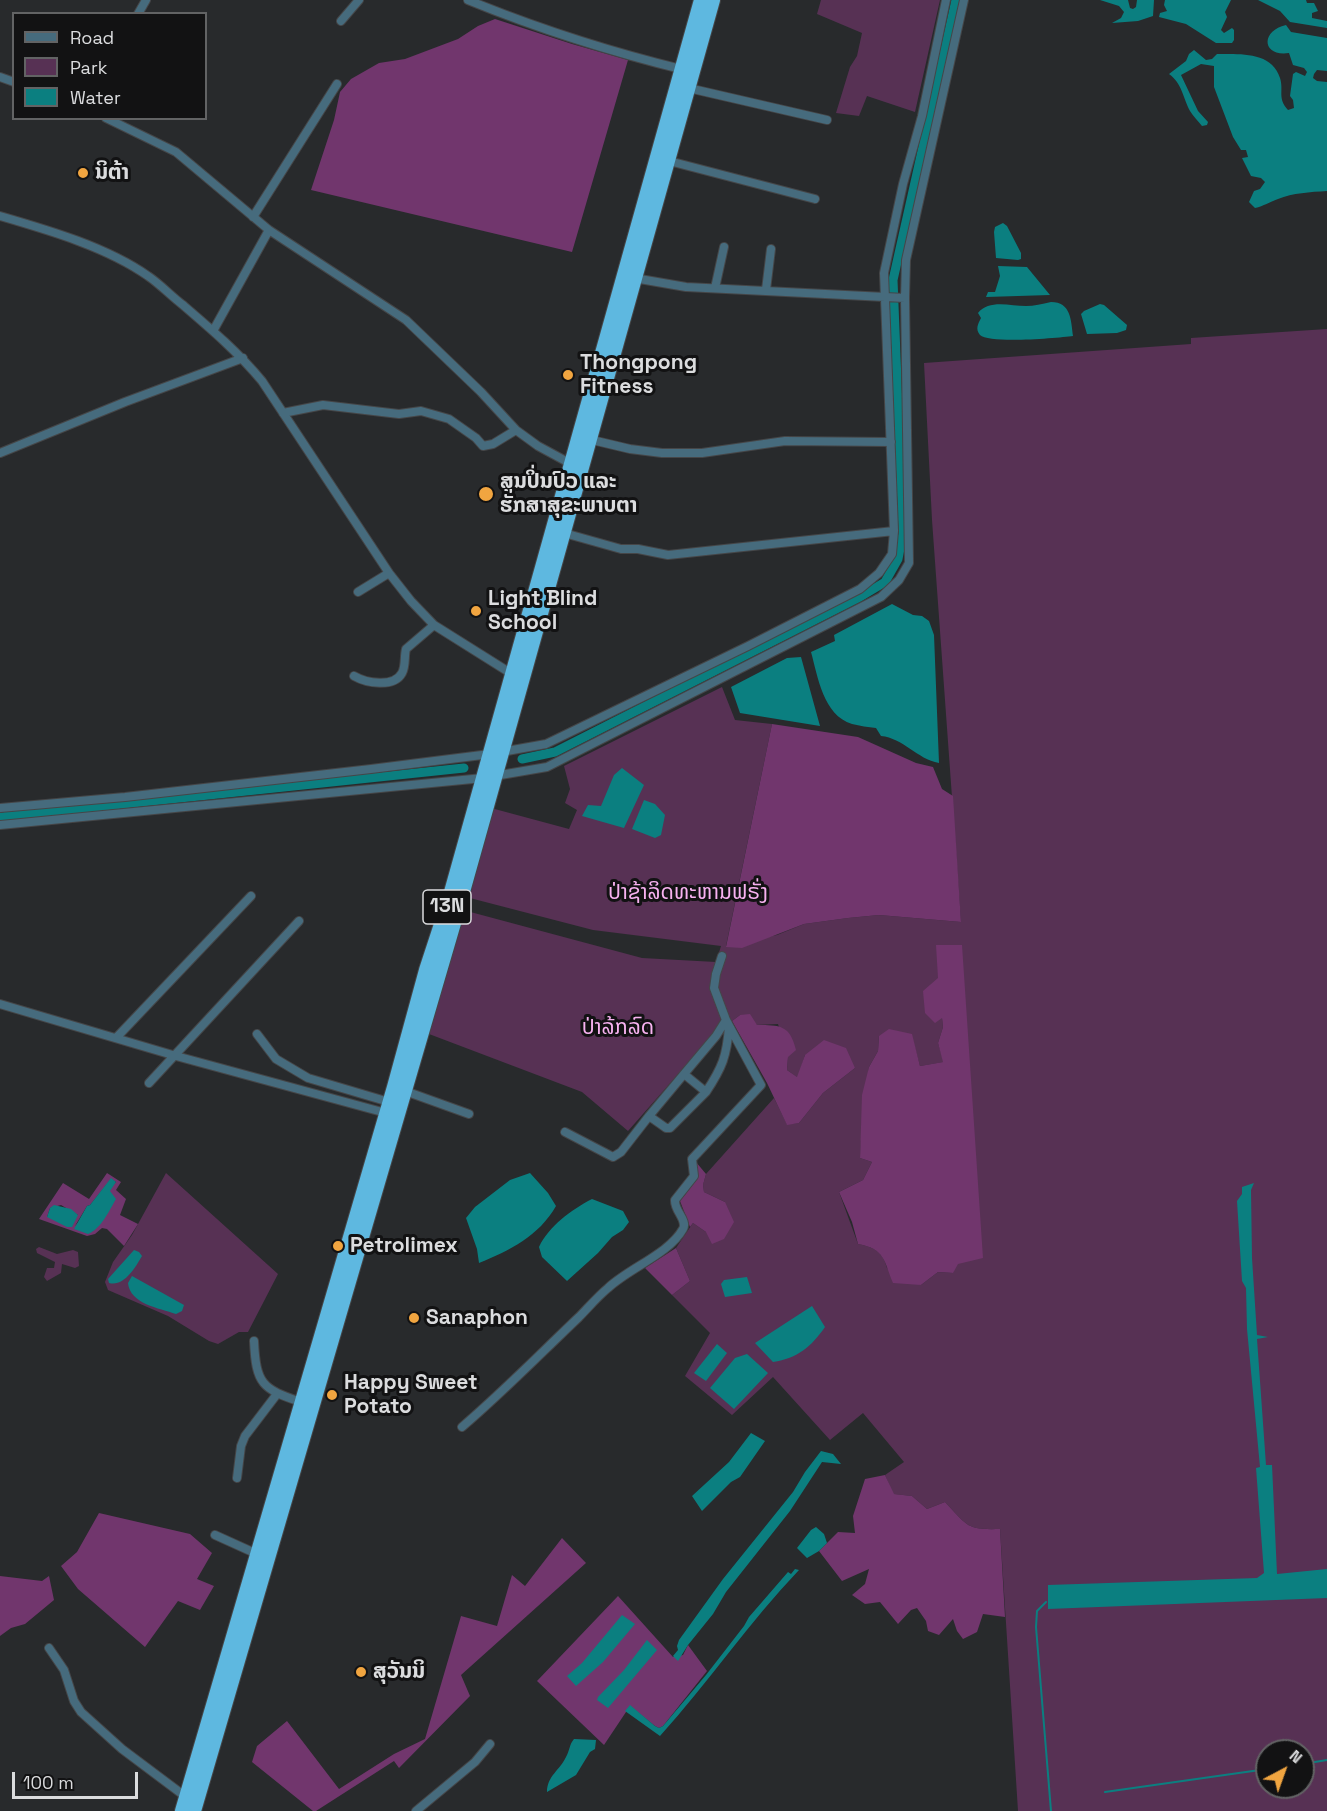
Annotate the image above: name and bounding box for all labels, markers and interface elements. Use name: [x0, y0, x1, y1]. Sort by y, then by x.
legend: [12, 12, 207, 120]
text: Road: [70, 26, 114, 49]
text: Park: [70, 56, 107, 79]
text: Water: [70, 86, 121, 109]
place label: ນິຕ້າ: [95, 160, 129, 186]
marker: ນິຕ້າ: [76, 166, 90, 180]
place label: Thongpong Fitness: [580, 350, 697, 400]
marker: Thongpong Fitness: [561, 368, 575, 382]
place label: ສູນປິ່ນປົວ ແລະ ຮັກສາສຸຂະພາບຕາ: [500, 469, 637, 519]
marker: ສູນປິ່ນປົວ ແລະ ຮັກສາສຸຂະພາບຕາ: [477, 485, 495, 503]
place label: Light Blind School: [488, 586, 597, 636]
marker: Light Blind School: [469, 604, 483, 618]
park label: ປ່າຊ້າລິດທະຫານຟຣັ່ງ: [608, 880, 768, 906]
road number: 13N: [423, 890, 471, 924]
park label: ປ່າລ້ກລົດ: [582, 1015, 654, 1041]
place label: Petrolimex: [350, 1233, 458, 1259]
marker: Petrolimex: [331, 1239, 345, 1253]
place label: Sanaphon: [426, 1305, 528, 1331]
marker: Sanaphon: [407, 1311, 421, 1325]
place label: Happy Sweet Potato: [344, 1370, 478, 1420]
marker: Happy Sweet Potato: [325, 1388, 339, 1402]
place label: ສຸວັນນິ: [373, 1659, 425, 1685]
marker: ສຸວັນນິ: [354, 1665, 368, 1679]
north arrow: [1255, 1739, 1315, 1799]
text: N: [1285, 1745, 1307, 1768]
scale bar: [15, 1760, 141, 1798]
text: 100 m: [23, 1771, 74, 1794]

